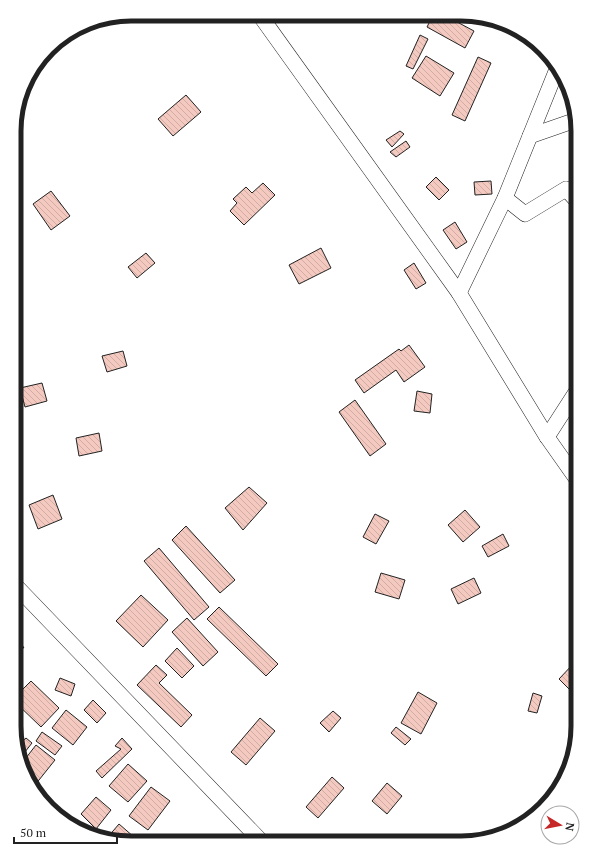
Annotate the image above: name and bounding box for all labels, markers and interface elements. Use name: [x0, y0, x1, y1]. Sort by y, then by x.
north arrow: [540, 805, 580, 845]
scale bar: [14, 819, 117, 845]
text: N: [562, 821, 577, 833]
text: 50 m: [20, 825, 47, 840]

